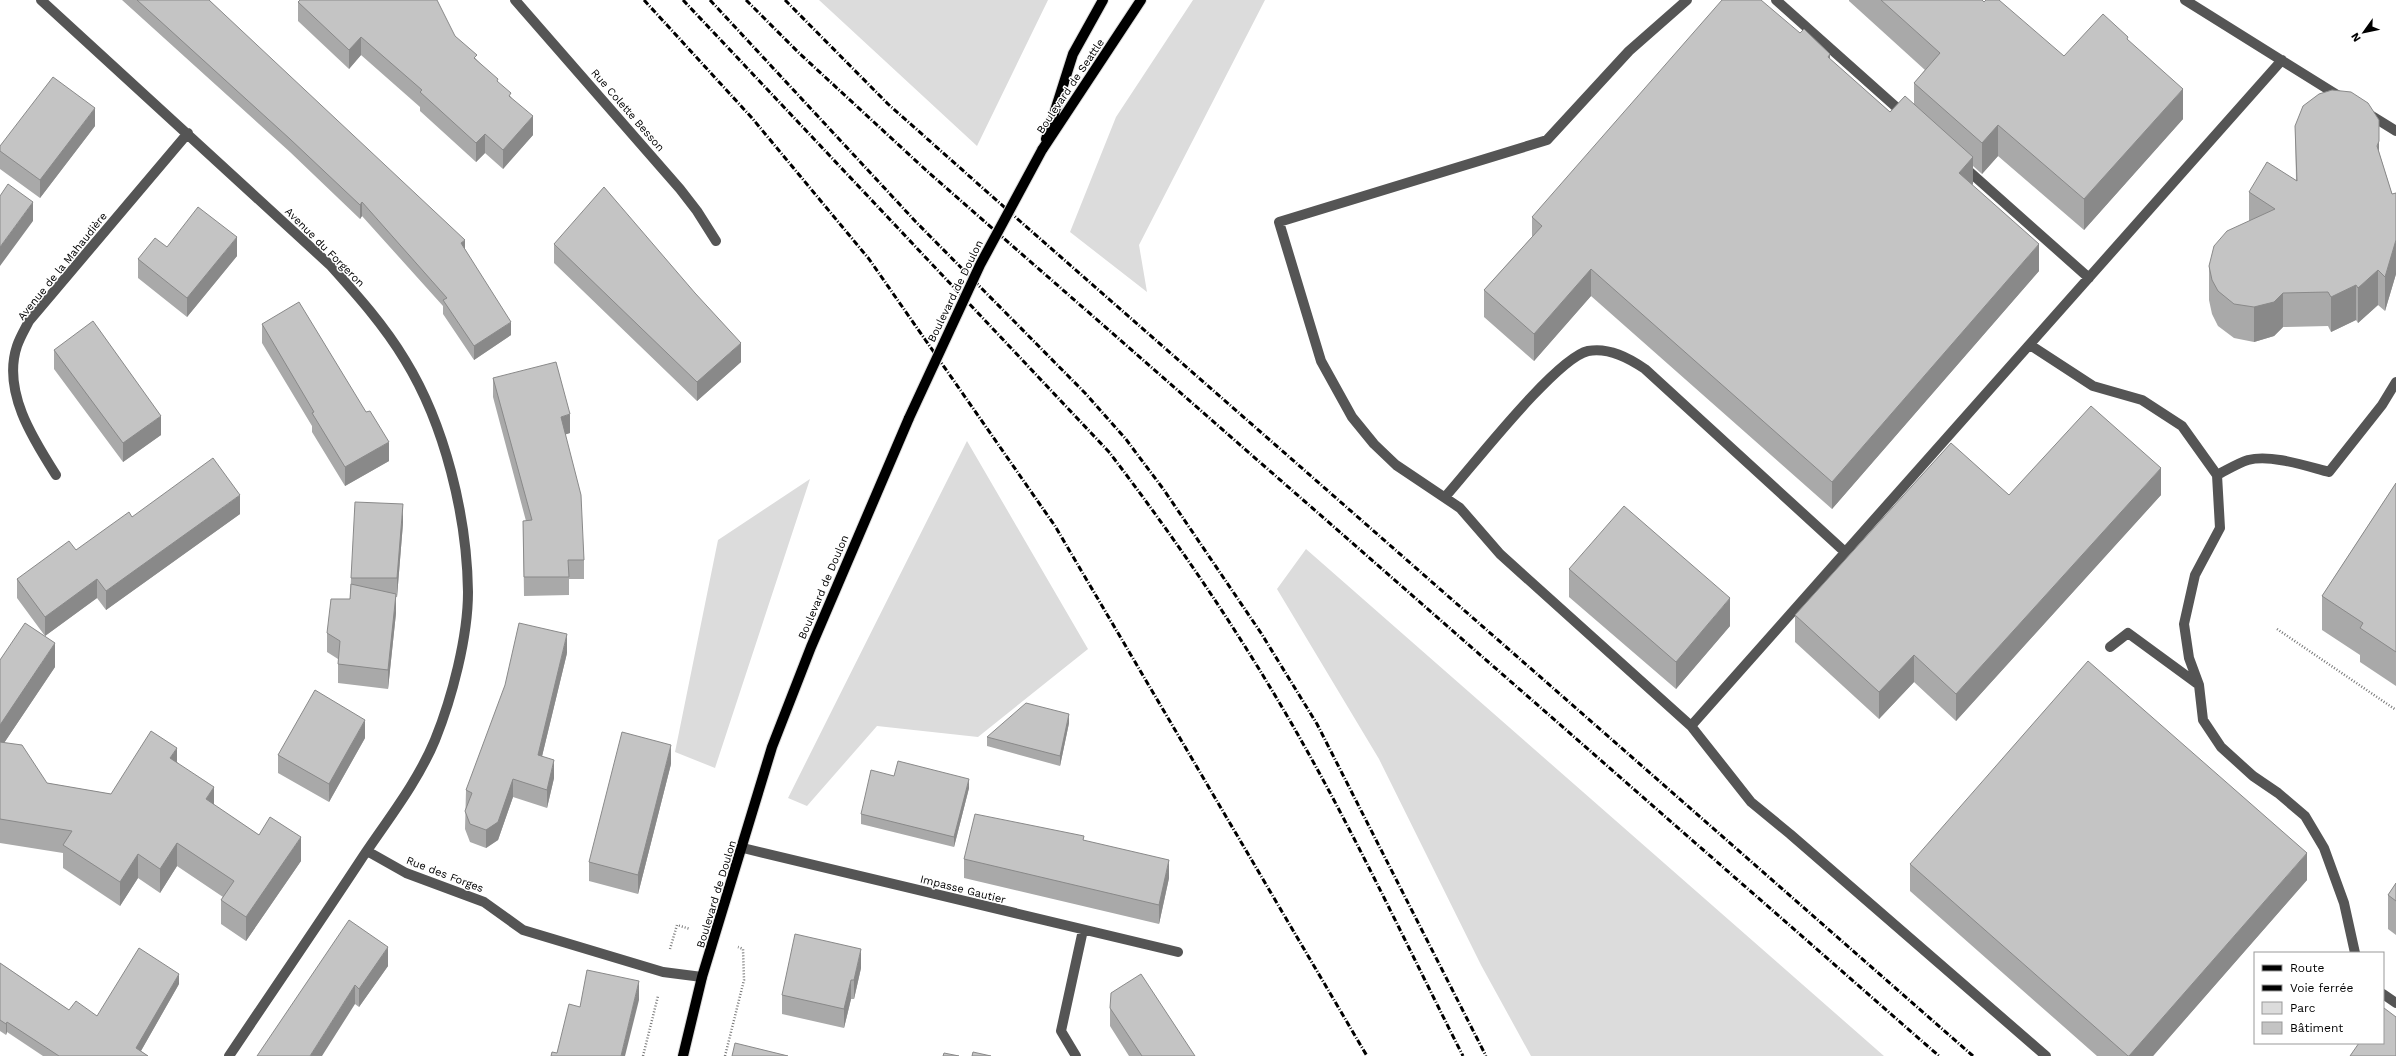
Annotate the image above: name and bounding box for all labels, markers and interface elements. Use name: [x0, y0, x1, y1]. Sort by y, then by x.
north arrow: [2344, 12, 2384, 52]
text: N: [2348, 30, 2364, 44]
street label: Boulevard de Seattle: [1034, 36, 1107, 136]
street label: Rue Colette Besson: [588, 66, 667, 154]
street label: Avenue du Forgeron: [282, 205, 367, 290]
street label: Avenue de la Mahaudière: [15, 210, 110, 323]
street label: Boulevard de Doulon: [925, 238, 986, 344]
street label: Boulevard de Doulon: [796, 533, 851, 641]
street label: Boulevard de Doulon: [694, 839, 739, 950]
street label: Rue des Forges: [404, 854, 486, 895]
street label: Impasse Gautier: [919, 873, 1008, 907]
legend: [2254, 952, 2384, 1044]
text: Route: [2290, 961, 2324, 975]
text: Voie ferrée: [2290, 981, 2353, 995]
text: Parc: [2290, 1001, 2316, 1015]
text: Bâtiment: [2290, 1021, 2343, 1035]

